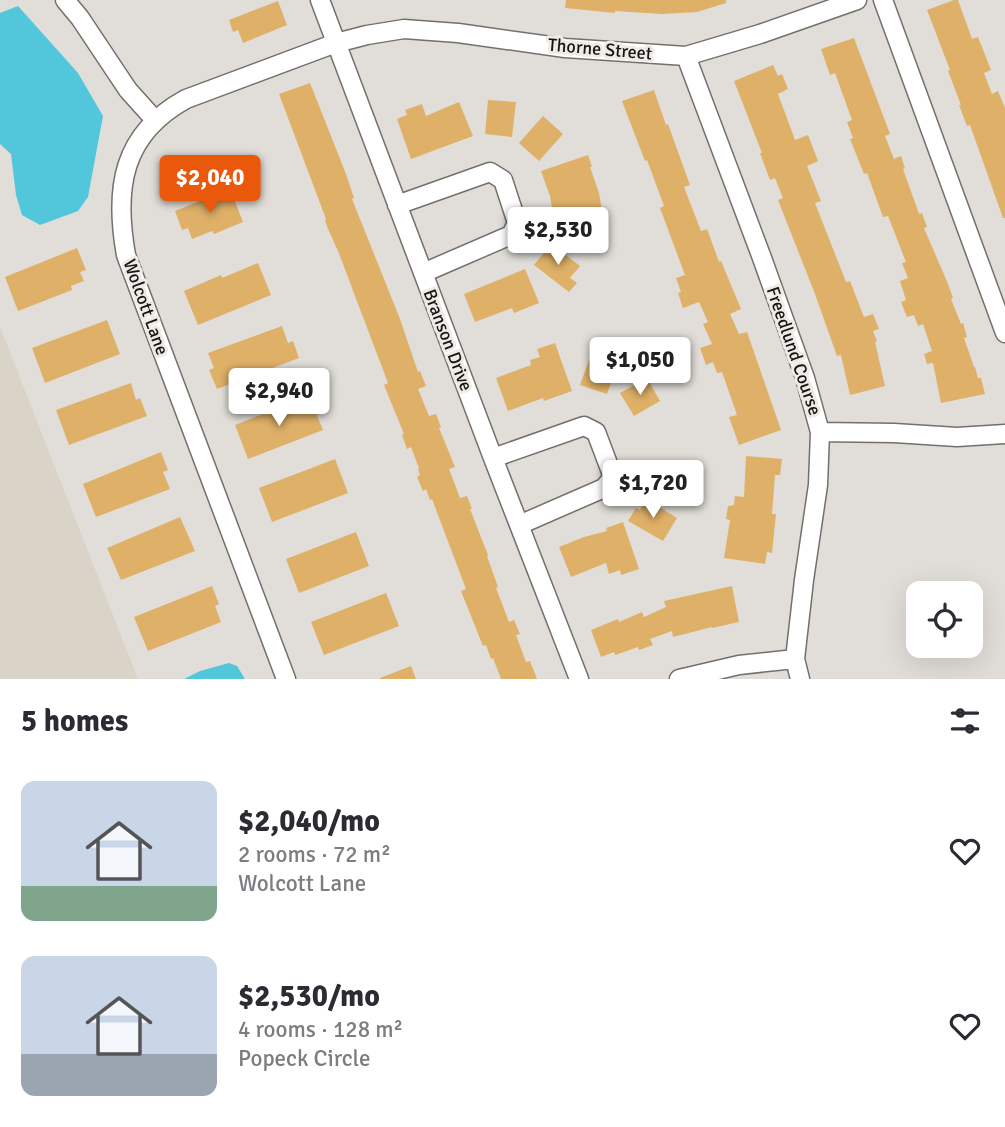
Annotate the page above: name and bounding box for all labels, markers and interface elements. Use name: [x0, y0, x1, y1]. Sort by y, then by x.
street label: Thorne Street: [547, 33, 653, 65]
pin: $2,040: [153, 156, 267, 215]
text: $2,040: [176, 163, 244, 192]
pin: $2,530: [501, 208, 615, 267]
text: $2,530: [524, 215, 592, 244]
street label: Wolcott Lane: [118, 256, 174, 358]
street label: Freedlund Course: [762, 284, 826, 418]
street label: Branson Drive: [418, 286, 478, 394]
pin: $1,050: [583, 338, 697, 397]
text: $1,050: [606, 345, 674, 374]
pin: $2,940: [222, 368, 336, 428]
text: $2,940: [245, 376, 313, 405]
pin: $1,720: [596, 461, 710, 520]
text: $1,720: [619, 468, 687, 497]
map controls: [906, 581, 983, 658]
button: locate: [906, 581, 983, 658]
icon: filters: [946, 702, 984, 740]
text: 5 homes: [21, 703, 128, 740]
text: $2,040/mo: [238, 803, 380, 840]
icon: home: [77, 809, 161, 893]
icon: heart: [946, 832, 984, 870]
text: 2 rooms · 72 m²: [238, 840, 391, 869]
text: Wolcott Lane: [238, 869, 366, 898]
text: $2,530/mo: [238, 978, 380, 1015]
icon: home: [77, 984, 161, 1068]
icon: heart: [946, 1007, 984, 1045]
text: 4 rooms · 128 m²: [238, 1015, 403, 1044]
text: Popeck Circle: [238, 1044, 371, 1073]

